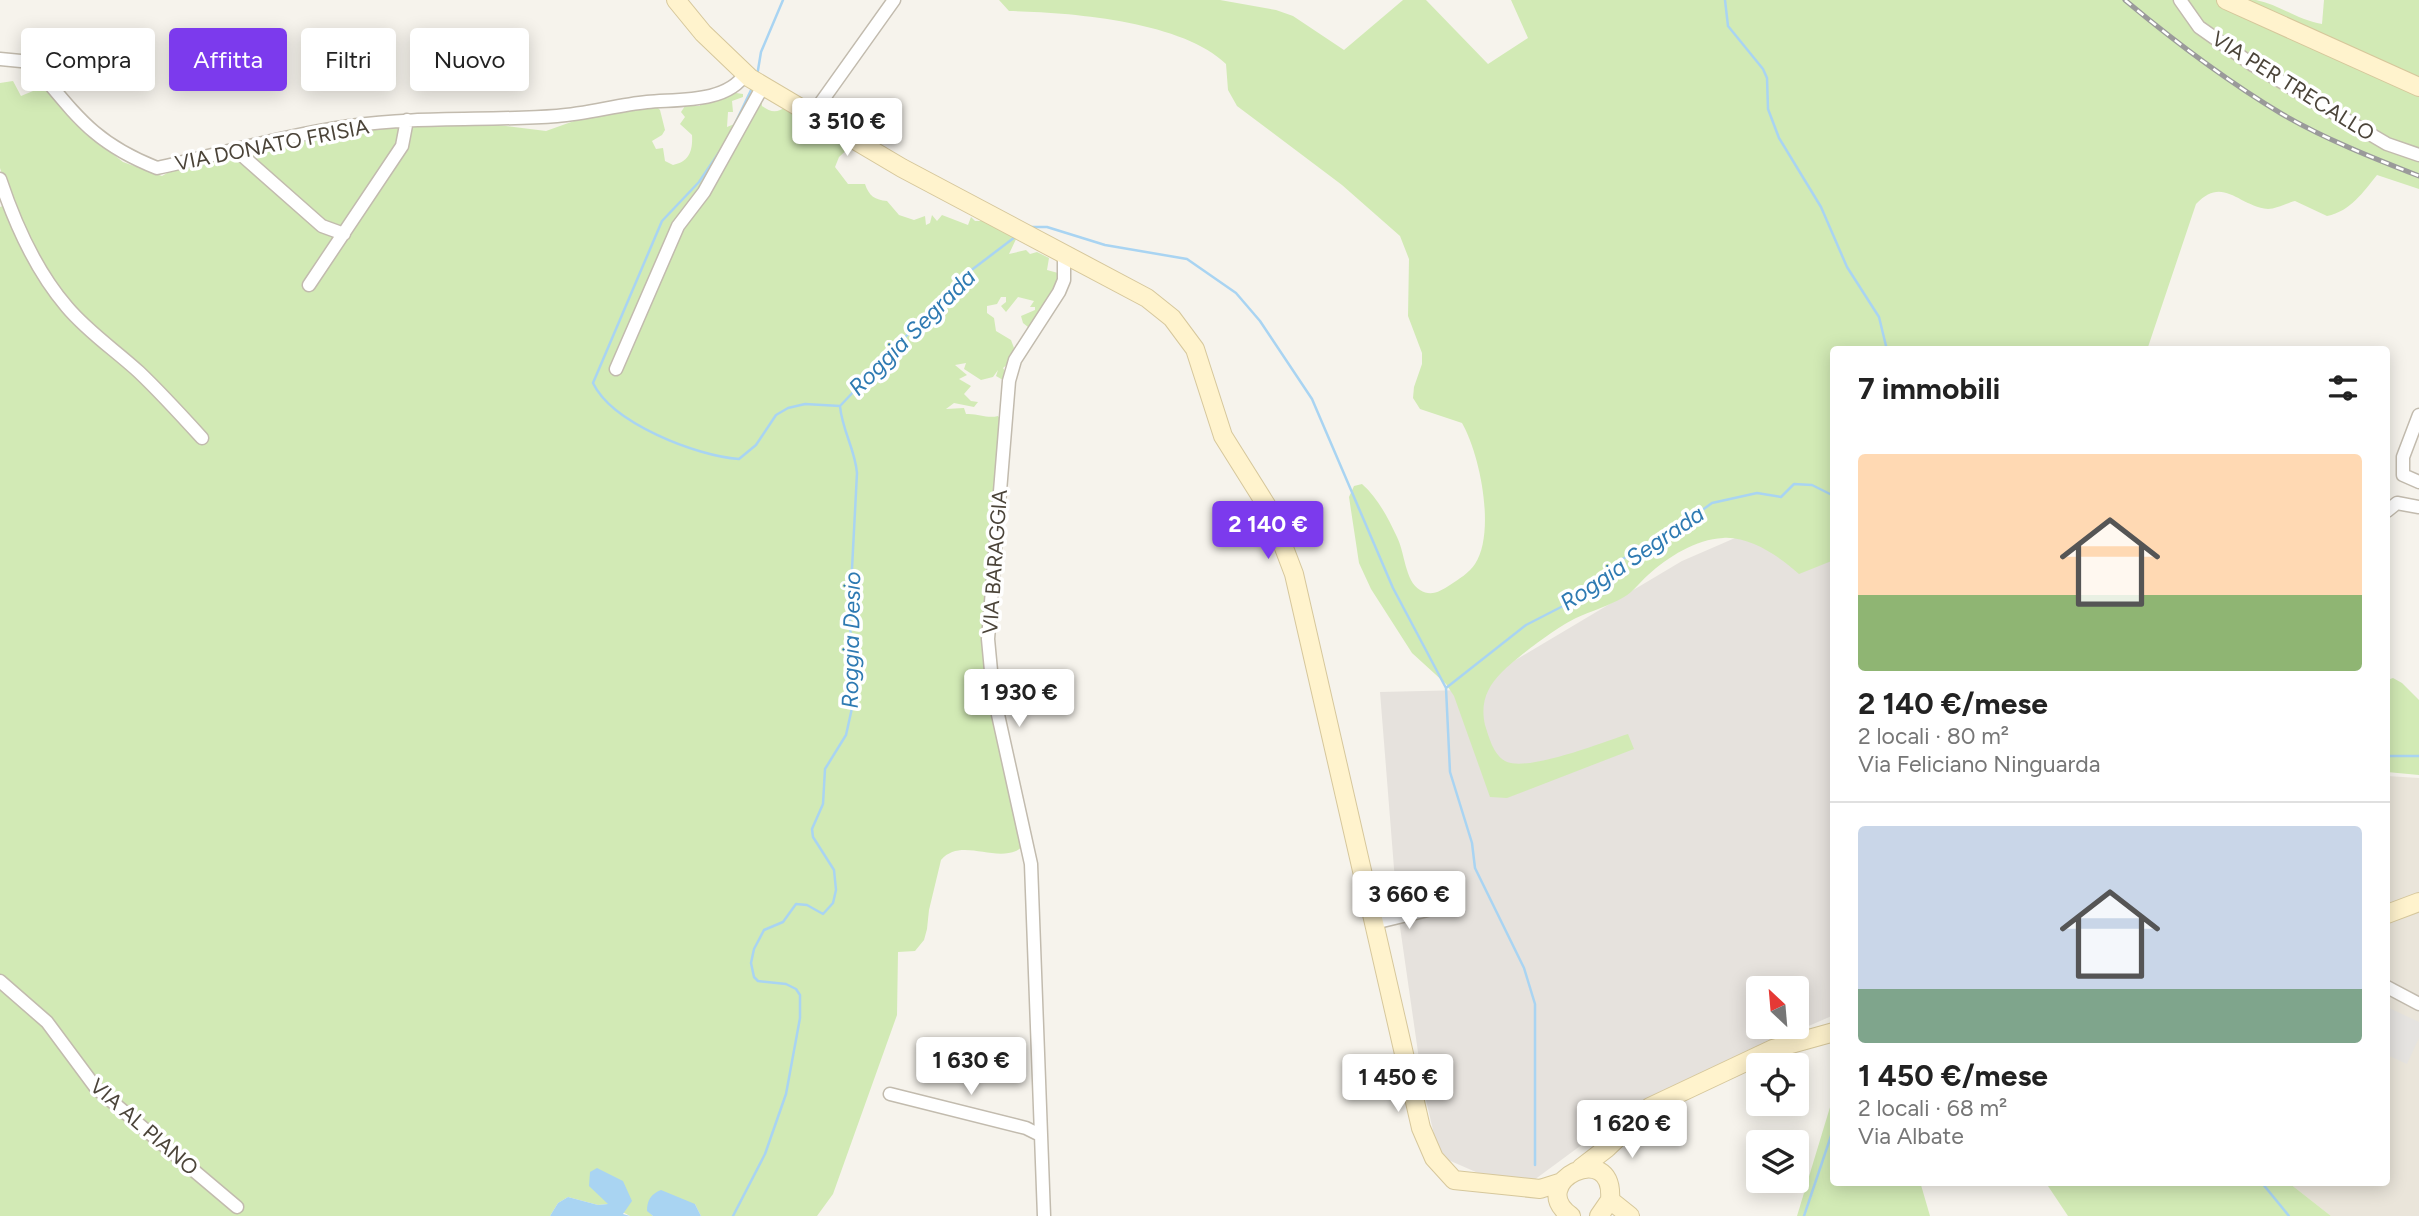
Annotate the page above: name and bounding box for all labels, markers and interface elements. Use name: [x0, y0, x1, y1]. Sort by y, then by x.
street label: VIA PER TRECALLO: [2207, 25, 2379, 146]
chip: Compra: [21, 28, 155, 91]
chip: Affitta: [169, 28, 287, 91]
chip: Filtri: [301, 28, 396, 91]
chip: Nuovo: [410, 28, 529, 91]
pin: 3 510 €: [782, 99, 912, 158]
text: 3 510 €: [808, 107, 886, 135]
street label: VIA DONATO FRISIA: [173, 113, 371, 176]
water label: Roggia Segrada: [843, 263, 981, 401]
icon: filters: [2324, 369, 2362, 407]
text: 7 immobili: [1858, 370, 2000, 407]
street label: VIA BARAGGIA: [977, 489, 1012, 635]
water label: Roggia Segrada: [1555, 499, 1709, 617]
icon: home: [2047, 499, 2173, 625]
pin: 2 140 €: [1203, 502, 1333, 561]
text: 2 140 €: [1228, 510, 1308, 538]
water label: Roggia Desio: [836, 571, 866, 709]
pin: 1 930 €: [954, 670, 1084, 729]
text: 1 930 €: [980, 678, 1058, 706]
text: 2 140 €/mese: [1858, 685, 2048, 722]
text: 2 locali · 80 m²: [1858, 722, 2009, 750]
text: Via Feliciano Ninguarda: [1858, 750, 2100, 778]
icon: home: [2047, 871, 2173, 997]
pin: 3 660 €: [1344, 872, 1474, 931]
text: 3 660 €: [1368, 880, 1450, 908]
north arrow: [1746, 976, 1810, 1040]
map controls: [1746, 976, 1809, 1193]
pin: 1 630 €: [906, 1038, 1036, 1097]
text: 1 630 €: [932, 1046, 1010, 1074]
button: locate: [1746, 1053, 1809, 1116]
pin: 1 450 €: [1333, 1054, 1463, 1114]
text: 1 450 €/mese: [1858, 1057, 2048, 1094]
text: 1 450 €: [1358, 1063, 1438, 1091]
street label: VIA AL PIANO: [85, 1073, 203, 1180]
text: 2 locali · 68 m²: [1858, 1094, 2007, 1122]
pin: 1 620 €: [1567, 1100, 1697, 1160]
text: 1 620 €: [1593, 1109, 1671, 1137]
text: Via Albate: [1858, 1122, 1964, 1150]
button: layers: [1746, 1130, 1809, 1193]

